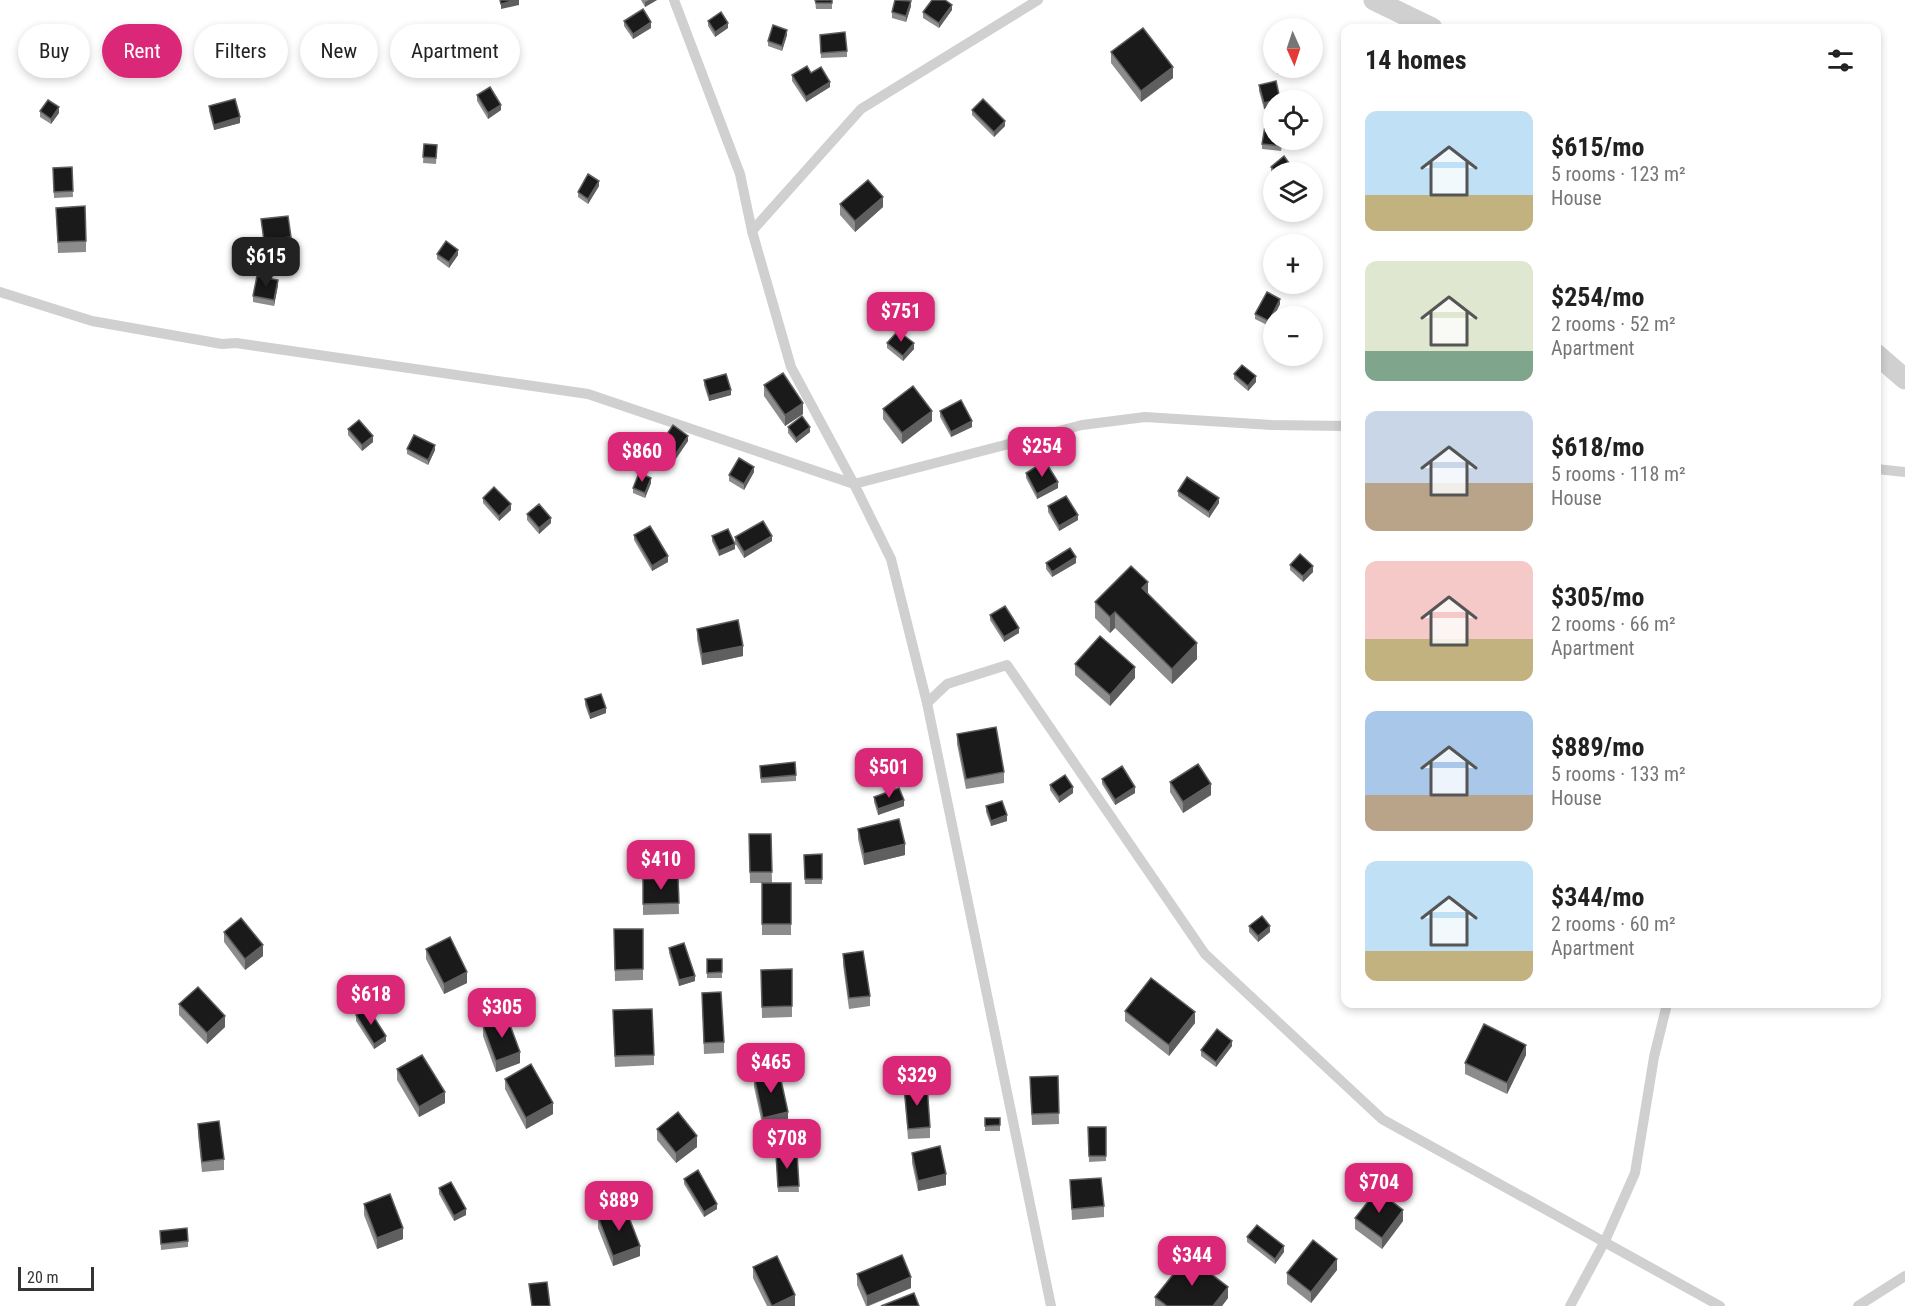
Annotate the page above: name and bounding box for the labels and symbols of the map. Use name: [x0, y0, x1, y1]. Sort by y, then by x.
north arrow: [1263, 18, 1323, 78]
pin: $615: [230, 237, 302, 288]
pin: $751: [865, 292, 937, 343]
pin: $254: [1006, 427, 1078, 478]
pin: $860: [606, 432, 678, 483]
pin: $501: [853, 748, 925, 799]
pin: $410: [625, 840, 697, 891]
pin: $618: [335, 975, 407, 1026]
pin: $305: [466, 988, 538, 1039]
pin: $465: [735, 1043, 807, 1094]
pin: $329: [881, 1056, 953, 1107]
pin: $708: [751, 1119, 823, 1170]
pin: $704: [1343, 1163, 1415, 1214]
pin: $889: [583, 1181, 655, 1232]
pin: $344: [1156, 1236, 1228, 1287]
scale bar: [18, 1264, 94, 1292]

